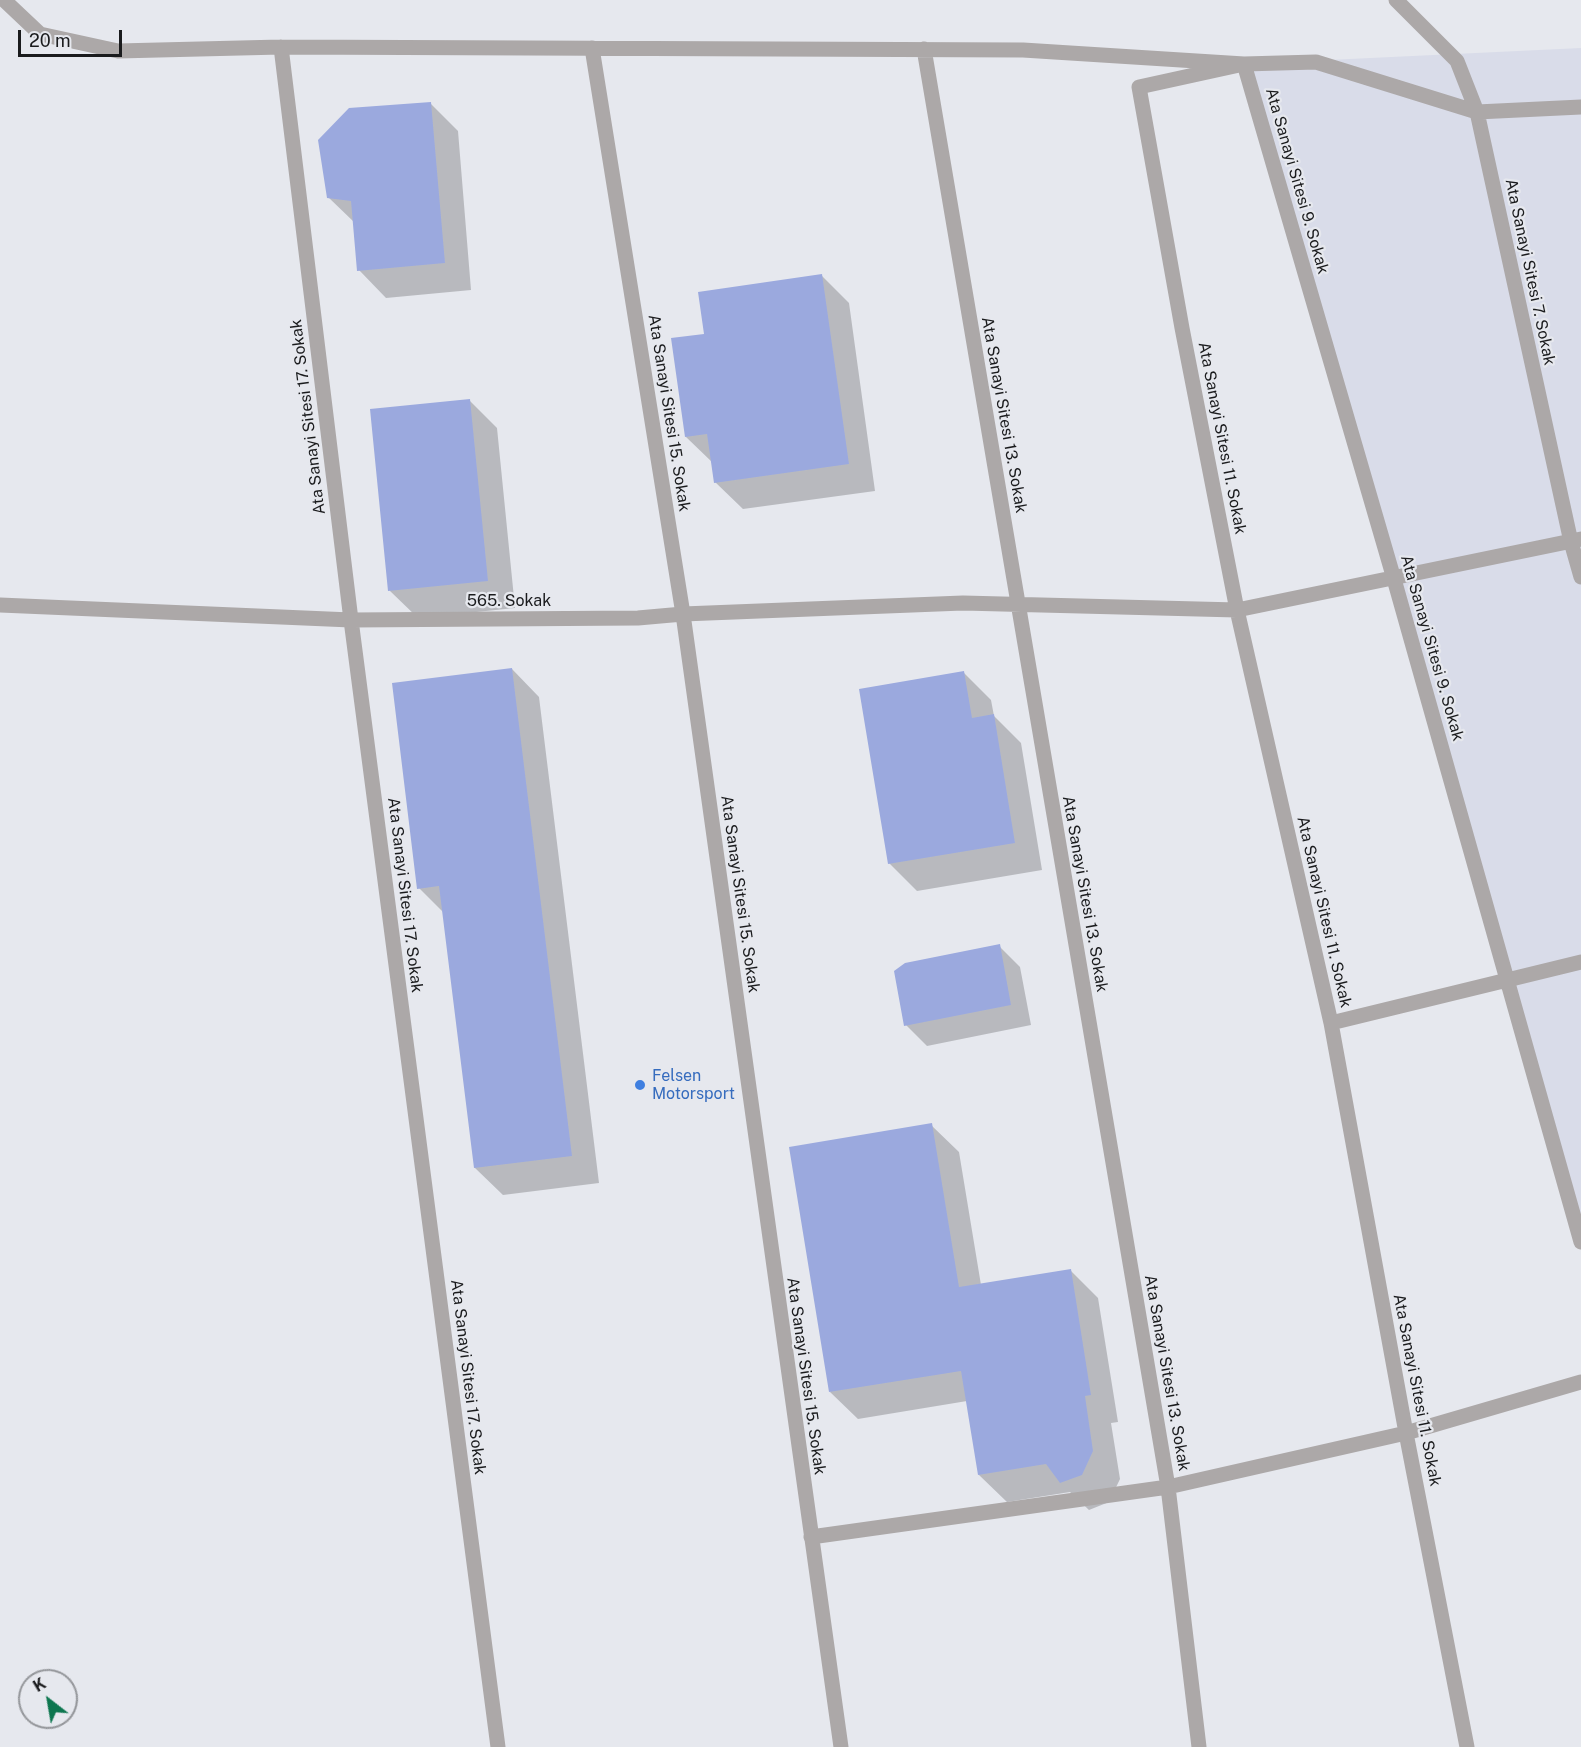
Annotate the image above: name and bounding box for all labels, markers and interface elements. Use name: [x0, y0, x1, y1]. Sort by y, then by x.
scale bar: [21, 18, 124, 56]
text: 20 m: [29, 30, 71, 51]
street label: Ata Sanayi Sitesi 9. Sokak: [1261, 86, 1333, 276]
street label: Ata Sanayi Sitesi 7. Sokak: [1501, 177, 1559, 367]
street label: Ata Sanayi Sitesi 15. Sokak: [644, 313, 694, 513]
street label: Ata Sanayi Sitesi 13. Sokak: [977, 315, 1031, 515]
street label: Ata Sanayi Sitesi 17. Sokak: [286, 318, 330, 516]
street label: Ata Sanayi Sitesi 11. Sokak: [1194, 340, 1250, 536]
street label: Ata Sanayi Sitesi 9. Sokak: [1396, 553, 1468, 743]
street label: 565. Sokak: [467, 591, 551, 611]
street label: Ata Sanayi Sitesi 15. Sokak: [717, 794, 763, 994]
street label: Ata Sanayi Sitesi 13. Sokak: [1058, 794, 1112, 994]
street label: Ata Sanayi Sitesi 17. Sokak: [383, 796, 427, 994]
street label: Ata Sanayi Sitesi 11. Sokak: [1293, 815, 1355, 1009]
place label: Felsen Motorsport: [652, 1066, 735, 1104]
marker: Felsen Motorsport: [633, 1078, 647, 1092]
street label: Ata Sanayi Sitesi 13. Sokak: [1140, 1273, 1194, 1473]
street label: Ata Sanayi Sitesi 15. Sokak: [783, 1276, 829, 1476]
street label: Ata Sanayi Sitesi 17. Sokak: [446, 1278, 490, 1476]
street label: Ata Sanayi Sitesi 11. Sokak: [1389, 1292, 1445, 1488]
north arrow: [18, 1669, 78, 1729]
text: K: [30, 1674, 49, 1696]

